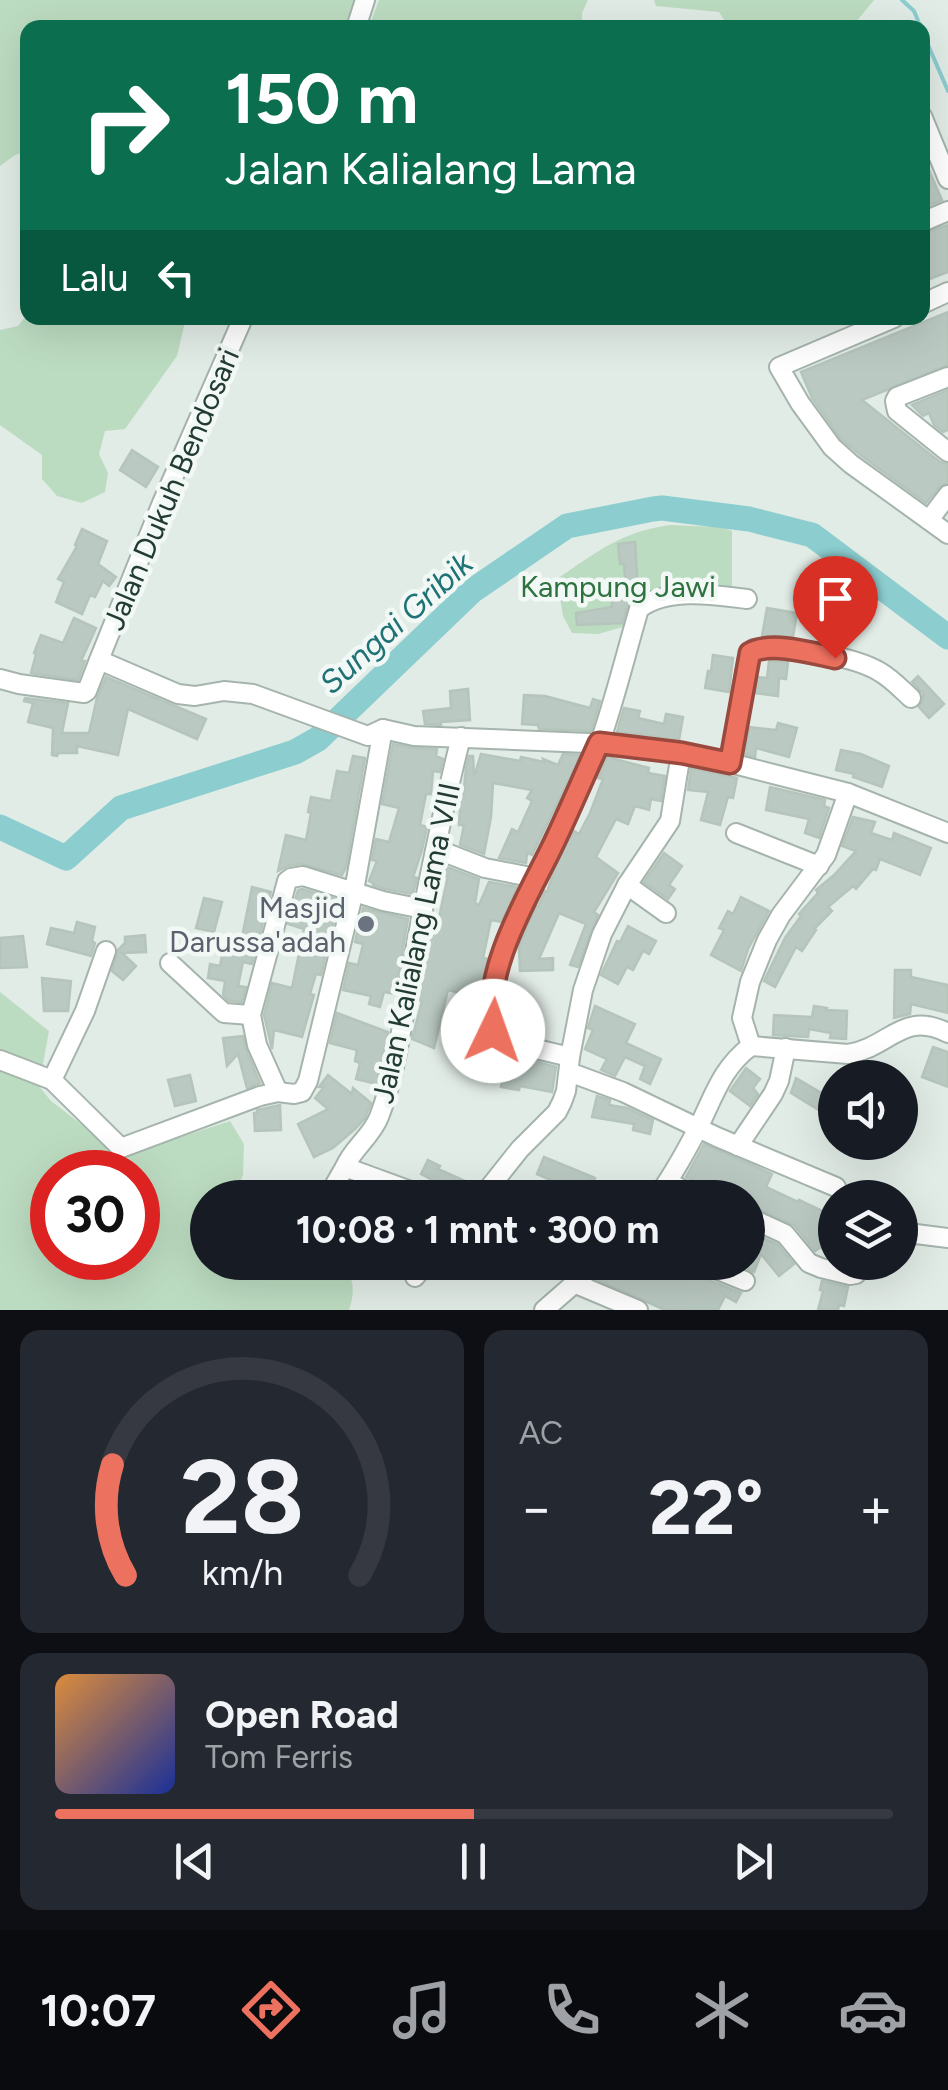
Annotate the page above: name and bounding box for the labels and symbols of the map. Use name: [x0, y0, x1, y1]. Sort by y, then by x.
street label: Jalan Dukuh Bendosari: [95, 343, 247, 635]
water label: Sungai Gribik: [312, 543, 481, 702]
pin: [793, 556, 878, 659]
park label: Kampung Jawi: [520, 568, 716, 605]
street label: Jalan Kalialang Lama VIII: [364, 779, 468, 1107]
place label: Masjid Darussa'adah: [169, 889, 346, 960]
marker: Masjid Darussa'adah: [355, 913, 377, 935]
position arrow: [441, 979, 545, 1083]
speed limit sign: 30: [30, 1150, 160, 1280]

